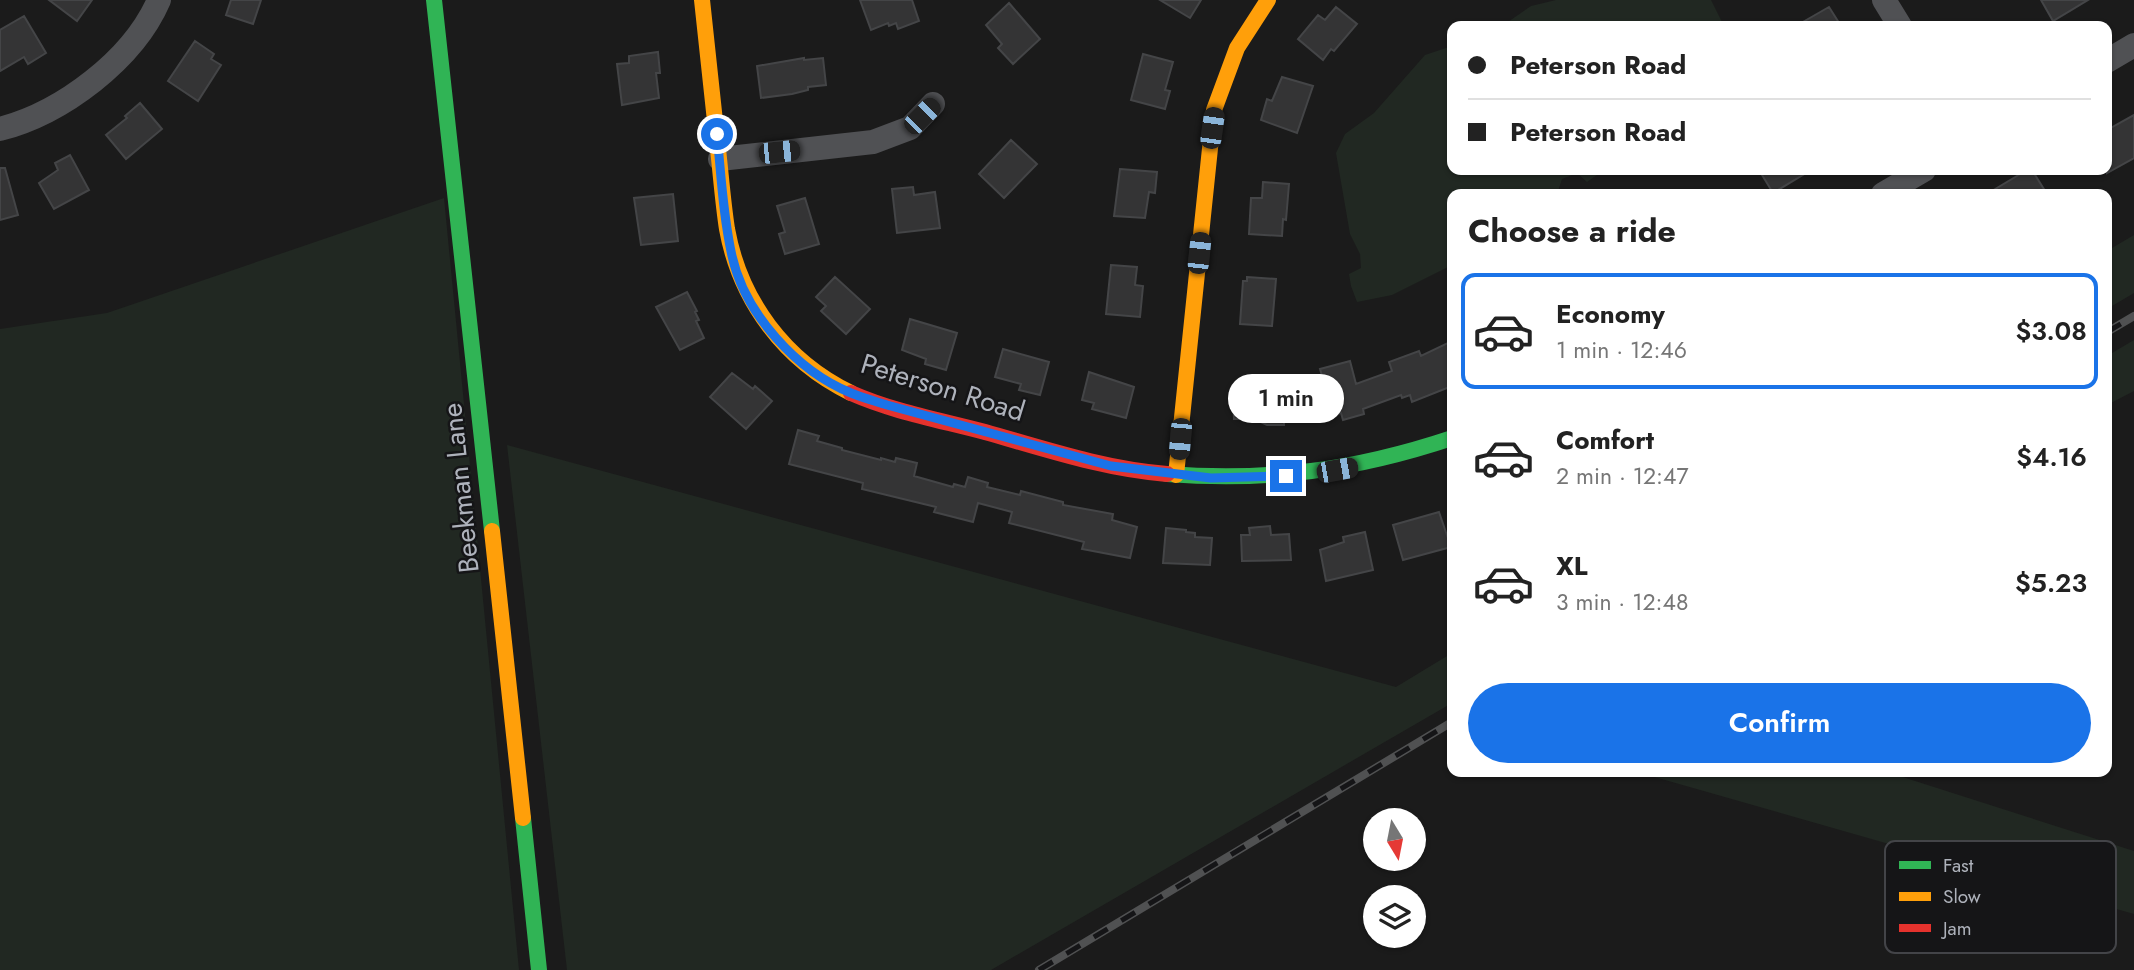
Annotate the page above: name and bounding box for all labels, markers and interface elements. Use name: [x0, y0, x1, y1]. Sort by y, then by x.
text: Peterson Road: [1510, 46, 1686, 84]
car: [900, 94, 945, 138]
car: [1199, 106, 1226, 150]
text: Peterson Road: [1510, 113, 1686, 151]
route start: [701, 118, 733, 150]
car: [758, 139, 801, 165]
text: Choose a ride: [1468, 208, 1676, 254]
car: [1187, 231, 1212, 275]
text: Economy: [1556, 295, 1665, 333]
icon: car: [1472, 300, 1535, 363]
text: $3.08: [2015, 312, 2087, 350]
text: 1 min · 12:46: [1556, 333, 1687, 367]
street label: Peterson Road: [856, 343, 1030, 432]
callout: 1 min: [1228, 374, 1344, 424]
text: 1 min: [1258, 381, 1314, 415]
street label: Beekman Lane: [431, 401, 490, 575]
car: [1168, 417, 1193, 461]
text: Comfort: [1556, 421, 1654, 459]
icon: car: [1472, 426, 1535, 489]
text: $4.16: [2016, 438, 2087, 476]
car: [1315, 456, 1360, 484]
text: 2 min · 12:47: [1556, 459, 1689, 493]
route end: [1270, 460, 1302, 492]
text: XL: [1556, 547, 1588, 585]
icon: car: [1472, 552, 1535, 615]
text: $5.23: [2015, 564, 2087, 602]
text: 3 min · 12:48: [1556, 585, 1688, 619]
button: Confirm: [1468, 683, 2091, 763]
north arrow: [1363, 808, 1426, 872]
map controls: [1363, 808, 1426, 948]
legend: [1885, 841, 2116, 953]
text: Fast: [1943, 852, 1974, 879]
text: Slow: [1943, 883, 1981, 910]
button: layers: [1363, 885, 1426, 948]
text: Jam: [1940, 915, 1972, 942]

